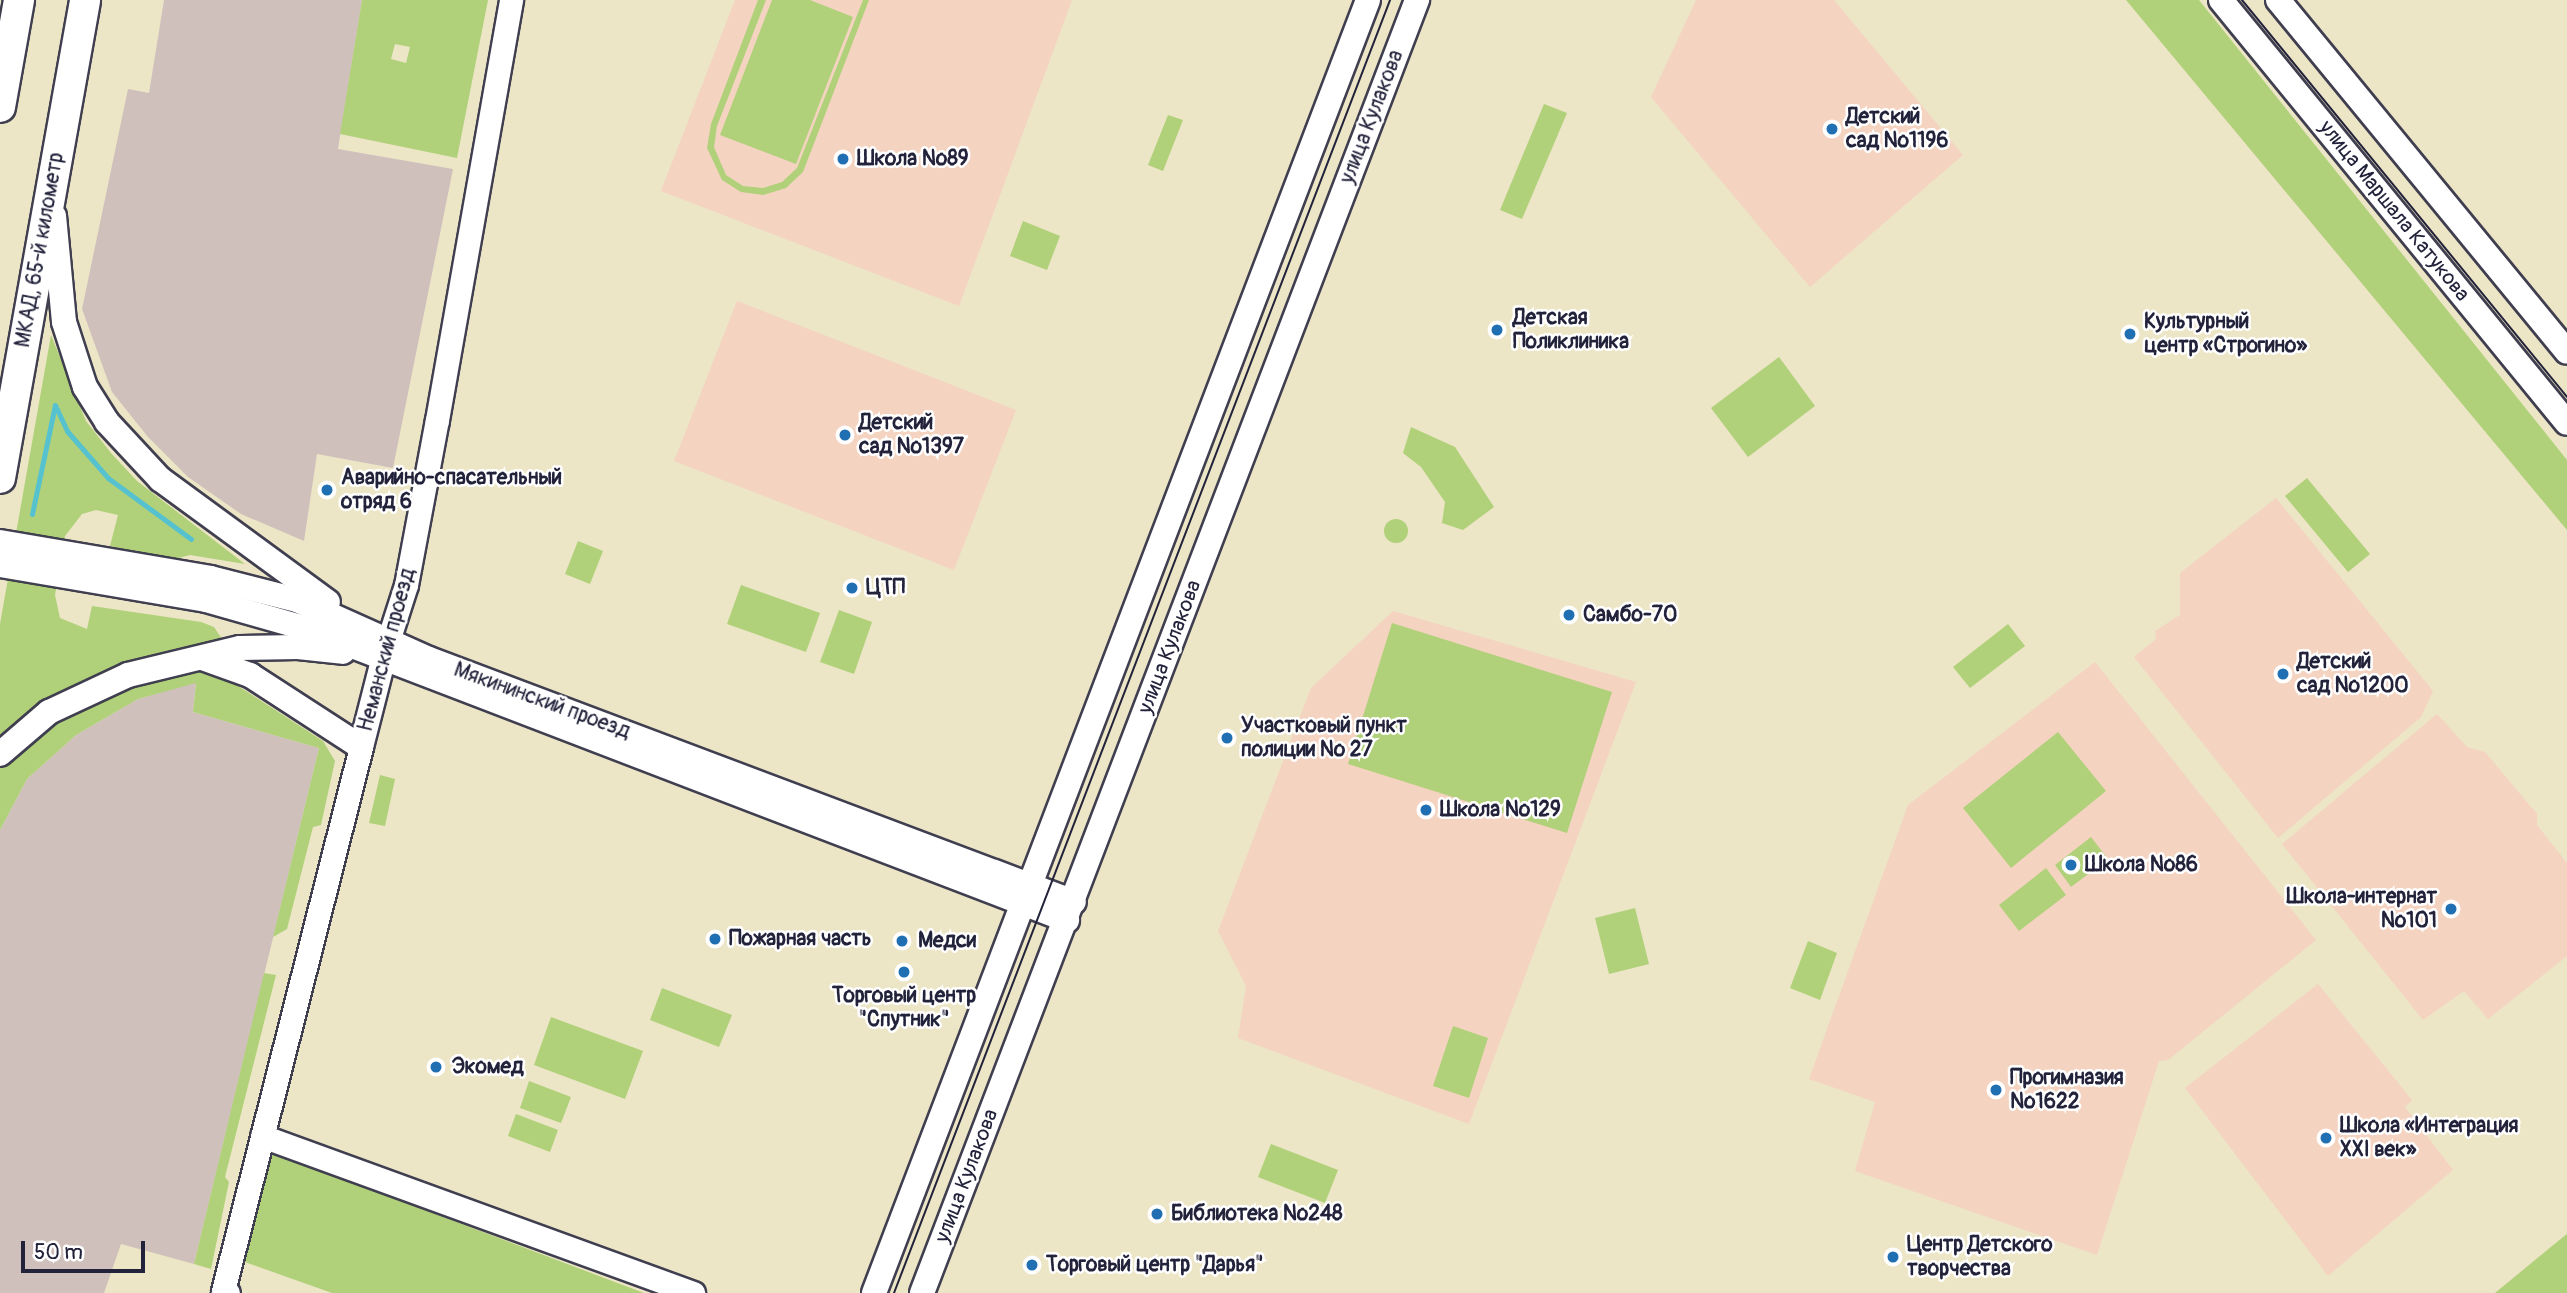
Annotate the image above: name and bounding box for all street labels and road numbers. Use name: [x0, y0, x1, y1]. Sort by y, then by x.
street label: улица Кулакова: [1335, 47, 1409, 187]
street label: улица Маршала Катукова: [2313, 116, 2475, 306]
street label: МКАД, 65-й километр: [10, 150, 70, 350]
street label: Неманский проезд: [353, 566, 421, 734]
street label: улица Кулакова: [1133, 577, 1207, 717]
street label: Мякининский проезд: [450, 657, 634, 745]
street label: улица Кулакова: [930, 1106, 1004, 1246]

